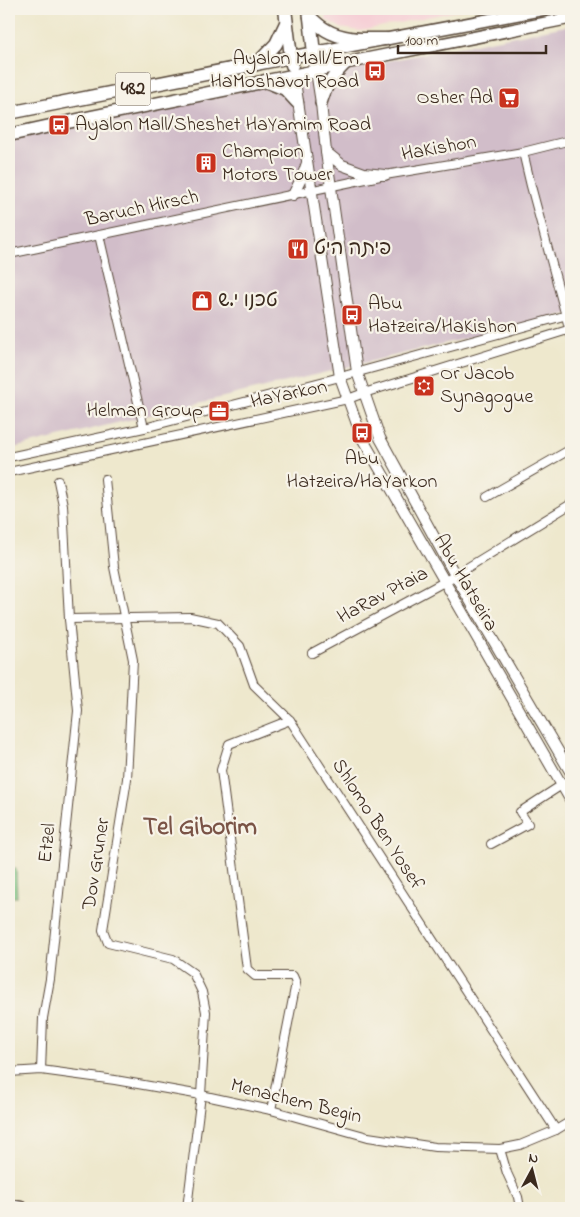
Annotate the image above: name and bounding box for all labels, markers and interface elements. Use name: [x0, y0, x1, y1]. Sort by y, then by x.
scale bar: [398, 22, 545, 54]
text: 100 m: [405, 30, 438, 52]
place label: Ayalon Mall/Em HaMoshavot Road: [210, 45, 359, 97]
bus stop icon: Ayalon Mall/Em HaMoshavot Road: [363, 59, 387, 83]
road number: 482: [116, 72, 150, 106]
place label: Osher Ad: [416, 84, 493, 113]
supermarket icon: Osher Ad: [497, 86, 521, 110]
place label: Ayalon Mall/Sheshet HaYamim Road: [75, 111, 371, 140]
bus stop icon: Ayalon Mall/Sheshet HaYamim Road: [47, 113, 71, 137]
street label: HaKishon: [399, 128, 479, 170]
place label: Champion Motors Tower: [222, 138, 333, 190]
building icon: Champion Motors Tower: [194, 151, 218, 175]
street label: Baruch Hirsch: [82, 183, 201, 235]
place label: פיתה היט: [314, 235, 391, 264]
restaurant icon: פיתה היט: [286, 237, 310, 261]
place label: טכנו י.ש: [218, 287, 278, 316]
shop icon: טכנו י.ש: [190, 289, 214, 313]
place label: Abu Hatzeira/HaKishon: [368, 290, 517, 342]
bus stop icon: Abu Hatzeira/HaKishon: [340, 303, 364, 327]
place label: Or Jacob Synagogue: [440, 360, 533, 413]
street label: HaYarkon: [248, 373, 330, 417]
synagogue icon: Or Jacob Synagogue: [412, 374, 436, 398]
place label: Helman Group: [86, 397, 203, 426]
office icon: Helman Group: [207, 399, 231, 423]
bus stop icon: Abu Hatzeira/HaYarkon: [350, 421, 374, 445]
place label: Abu Hatzeira/HaYarkon: [287, 445, 438, 497]
street label: Abu Hatseira: [425, 529, 505, 637]
street label: HaRav Ptaia: [332, 560, 434, 632]
street label: Shlomo Ben Yosef: [324, 753, 431, 897]
district label: Tel Giborim: [143, 810, 257, 846]
street label: Dov Gruner: [75, 815, 119, 913]
street label: Etzel: [32, 822, 64, 864]
street label: Menachem Begin: [227, 1072, 365, 1133]
north arrow: [508, 1144, 558, 1194]
text: N: [527, 1148, 539, 1170]

